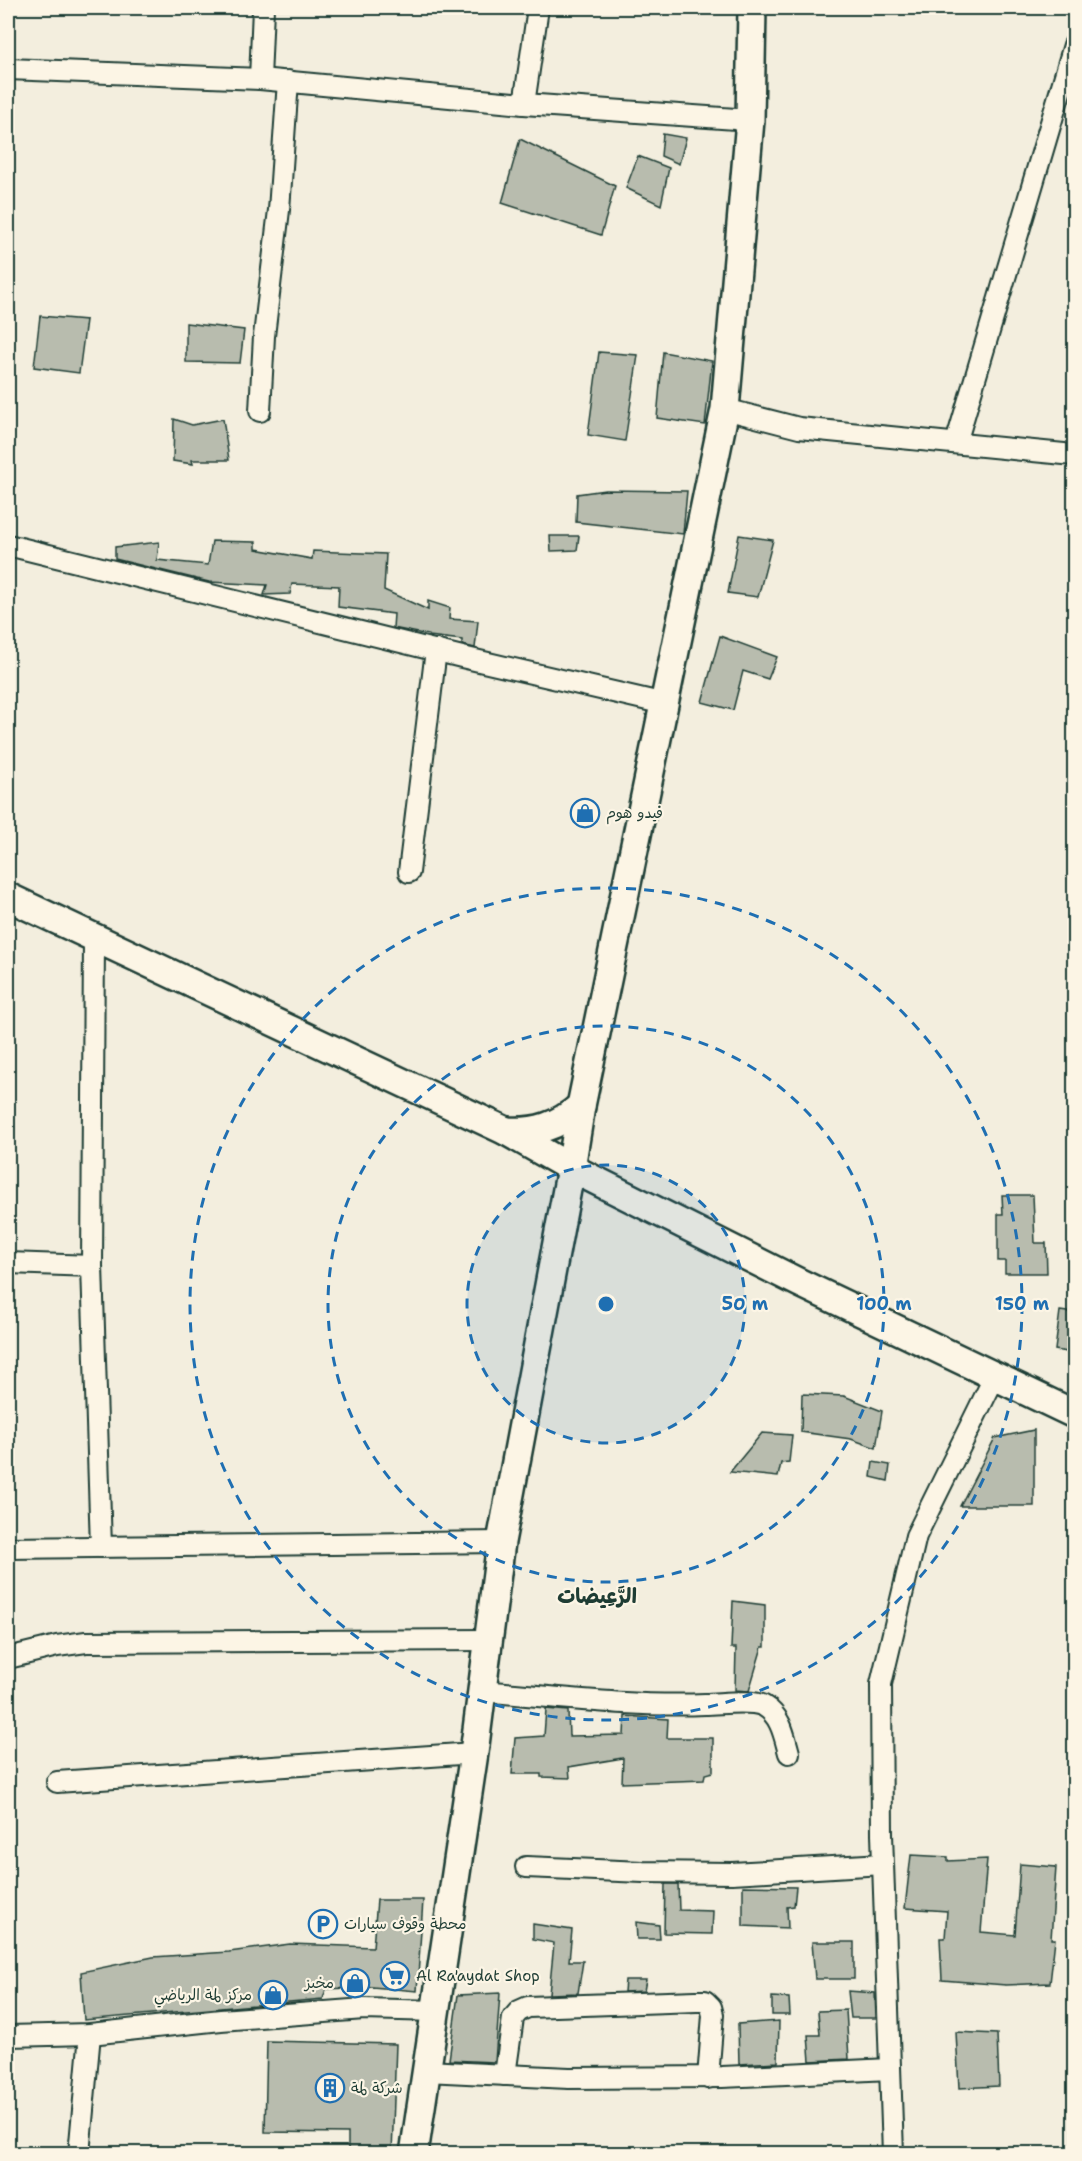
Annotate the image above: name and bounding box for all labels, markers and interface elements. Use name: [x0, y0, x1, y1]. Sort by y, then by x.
shop icon: فيدو هوم: [569, 797, 601, 829]
place label: فيدو هوم: [606, 803, 663, 825]
text: 50 m: [722, 1292, 769, 1316]
text: 100 m: [856, 1292, 912, 1316]
text: 150 m: [995, 1292, 1050, 1316]
centre of rings: [596, 1294, 616, 1314]
district label: الرَّعِيضات: [557, 1582, 637, 1610]
parking icon: محطة وقوف سيارات: [307, 1908, 339, 1940]
place label: محطة وقوف سيارات: [344, 1914, 466, 1934]
supermarket icon: Al Ra'aydat Shop: [379, 1960, 411, 1992]
place label: Al Ra'aydat Shop: [416, 1966, 540, 1986]
shop icon: مخبز: [339, 1967, 371, 1999]
place label: مخبز: [303, 1973, 334, 1993]
shop icon: مركز لمة الرياضي: [257, 1979, 289, 2011]
place label: مركز لمة الرياضي: [154, 1985, 252, 2008]
building icon: شركة لمة: [314, 2072, 346, 2104]
place label: شركة لمة: [351, 2078, 403, 2098]

